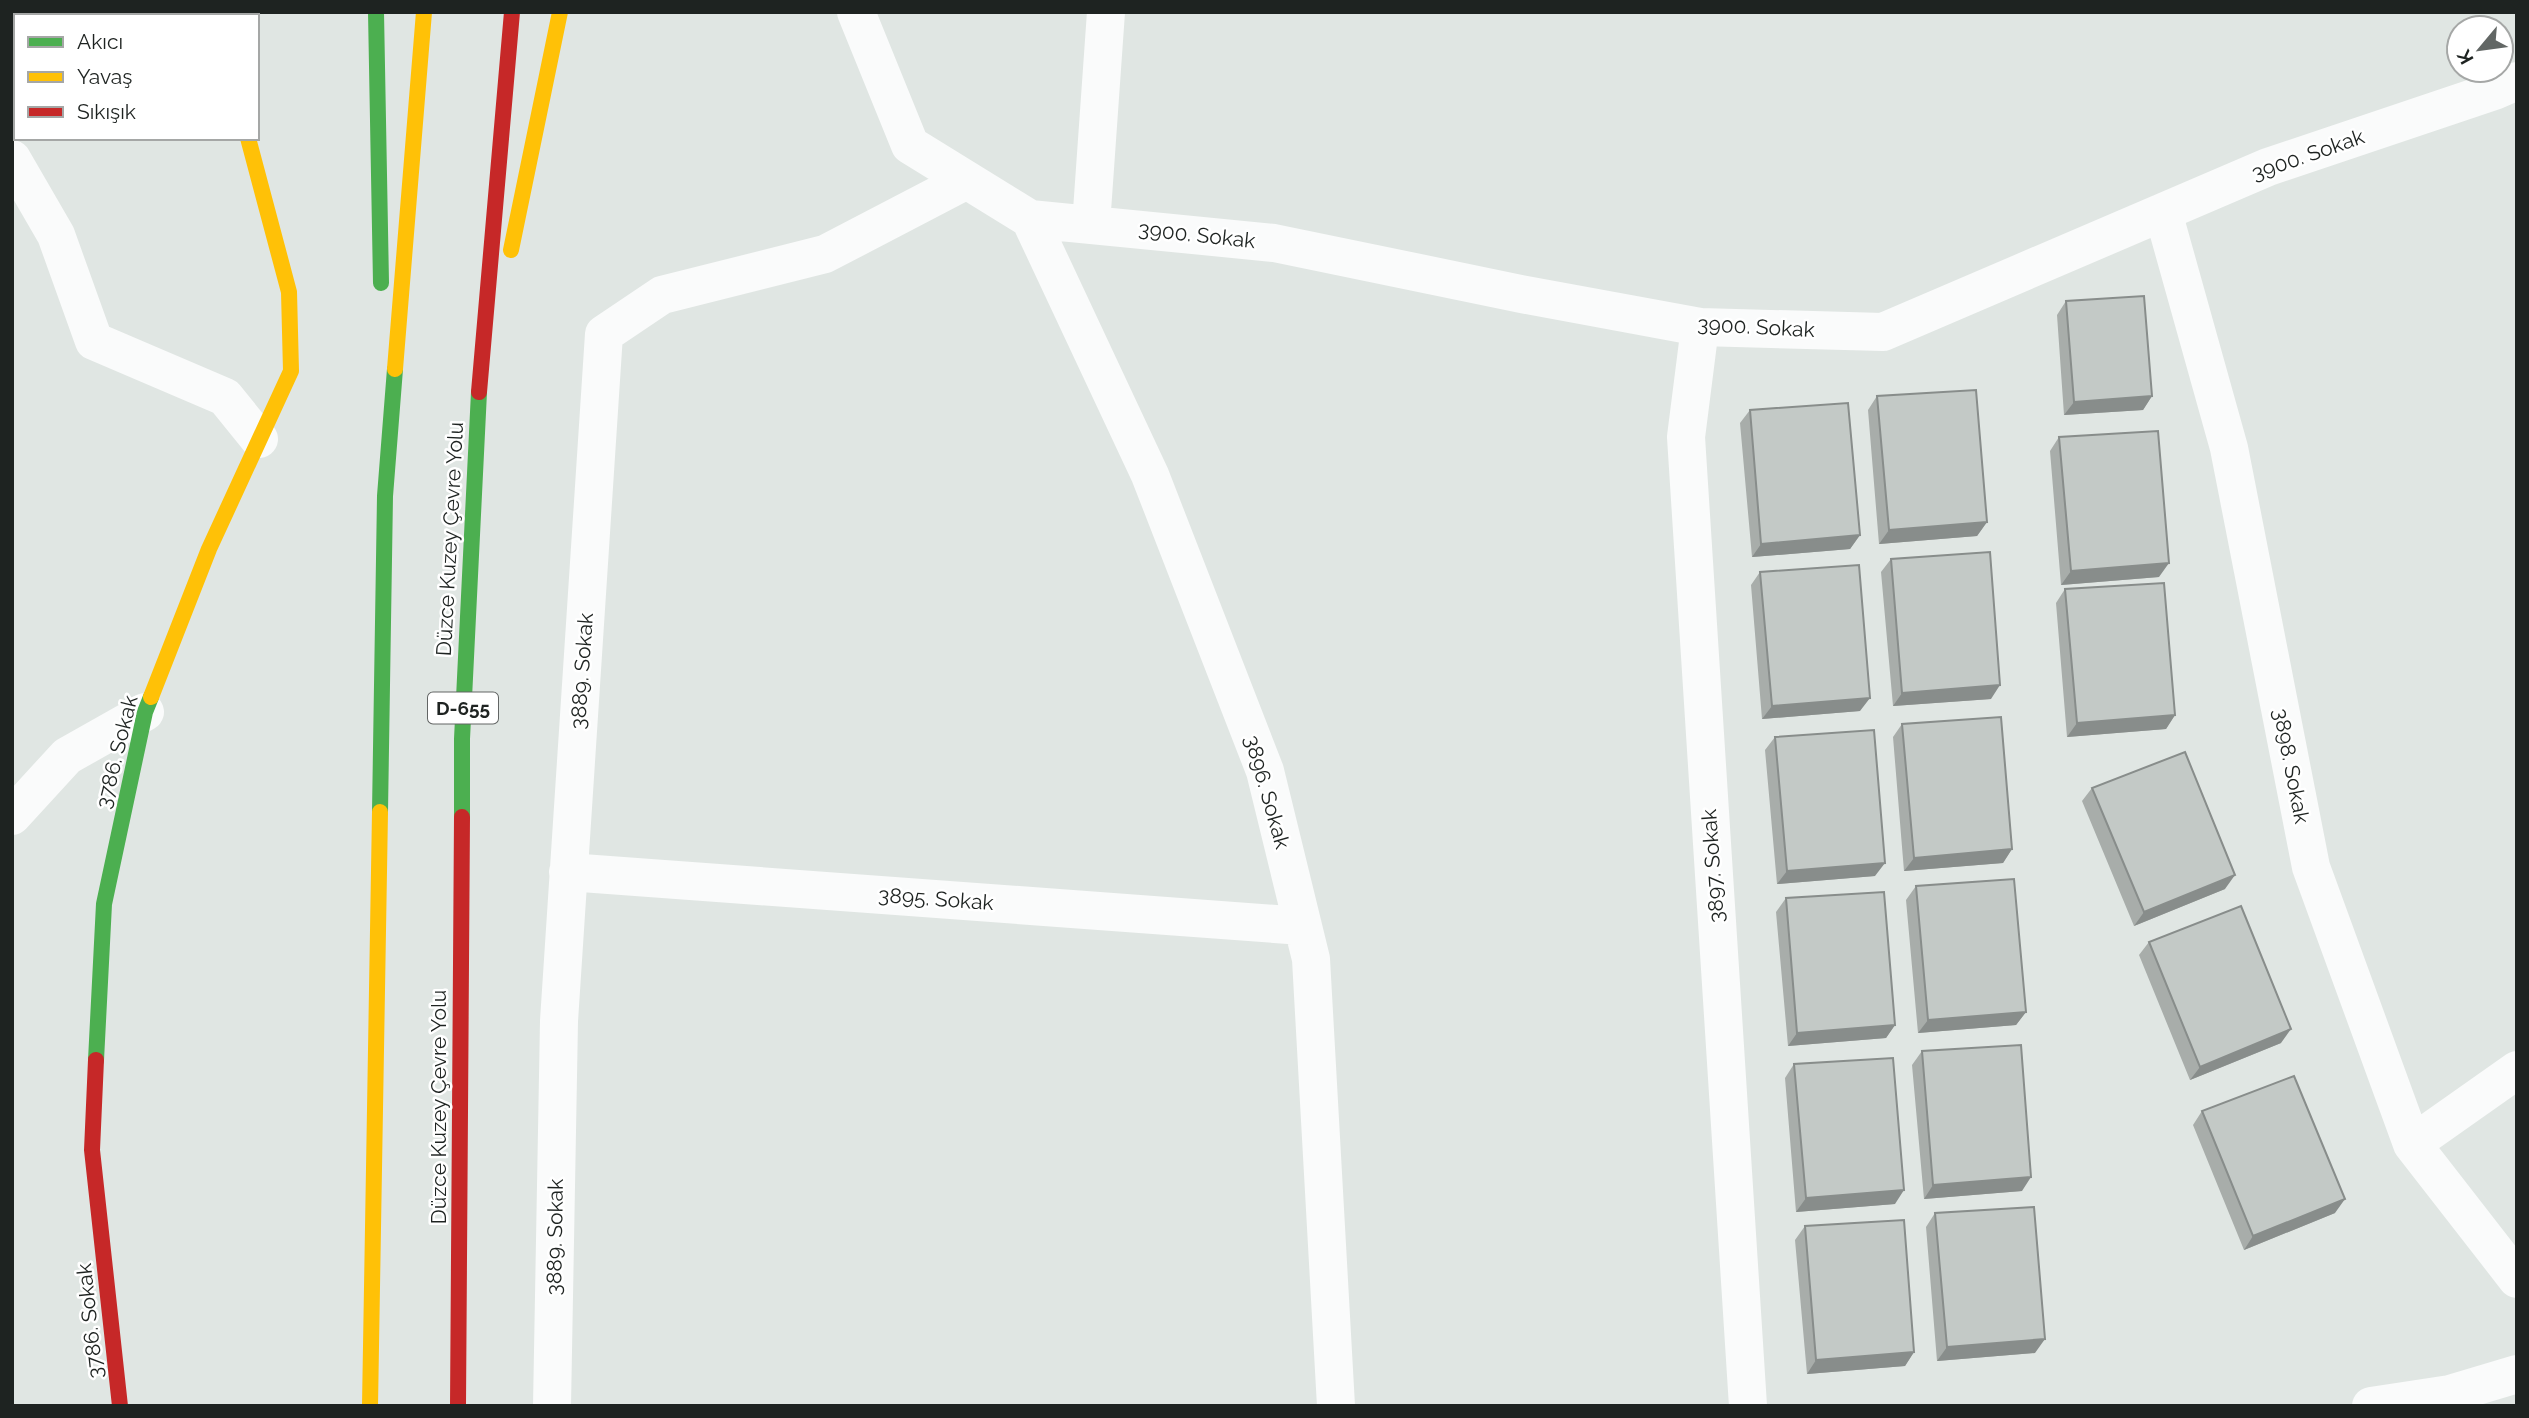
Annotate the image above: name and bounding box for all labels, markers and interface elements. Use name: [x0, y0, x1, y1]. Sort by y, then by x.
legend: [14, 14, 259, 140]
north arrow: [2445, 14, 2515, 84]
text: Akıcı: [77, 29, 123, 54]
text: K: [2452, 46, 2478, 68]
text: Yavaş: [77, 64, 132, 89]
text: Sıkışık: [77, 99, 136, 124]
street label: 3900. Sokak: [2248, 124, 2367, 185]
street label: 3900. Sokak: [1137, 216, 1257, 253]
street label: 3900. Sokak: [1697, 311, 1815, 342]
street label: Düzce Kuzey Çevre Yolu: [431, 421, 468, 657]
street label: 3889. Sokak: [565, 612, 598, 730]
road number: D-655: [428, 692, 498, 723]
street label: 3786. Sokak: [90, 693, 143, 811]
street label: 3898. Sokak: [2268, 706, 2315, 826]
street label: 3896. Sokak: [1239, 732, 1296, 851]
street label: 3897. Sokak: [1696, 808, 1729, 924]
street label: 3895. Sokak: [877, 882, 995, 915]
street label: Düzce Kuzey Çevre Yolu: [426, 990, 451, 1224]
street label: 3889. Sokak: [541, 1178, 568, 1296]
street label: 3786. Sokak: [71, 1262, 108, 1380]

